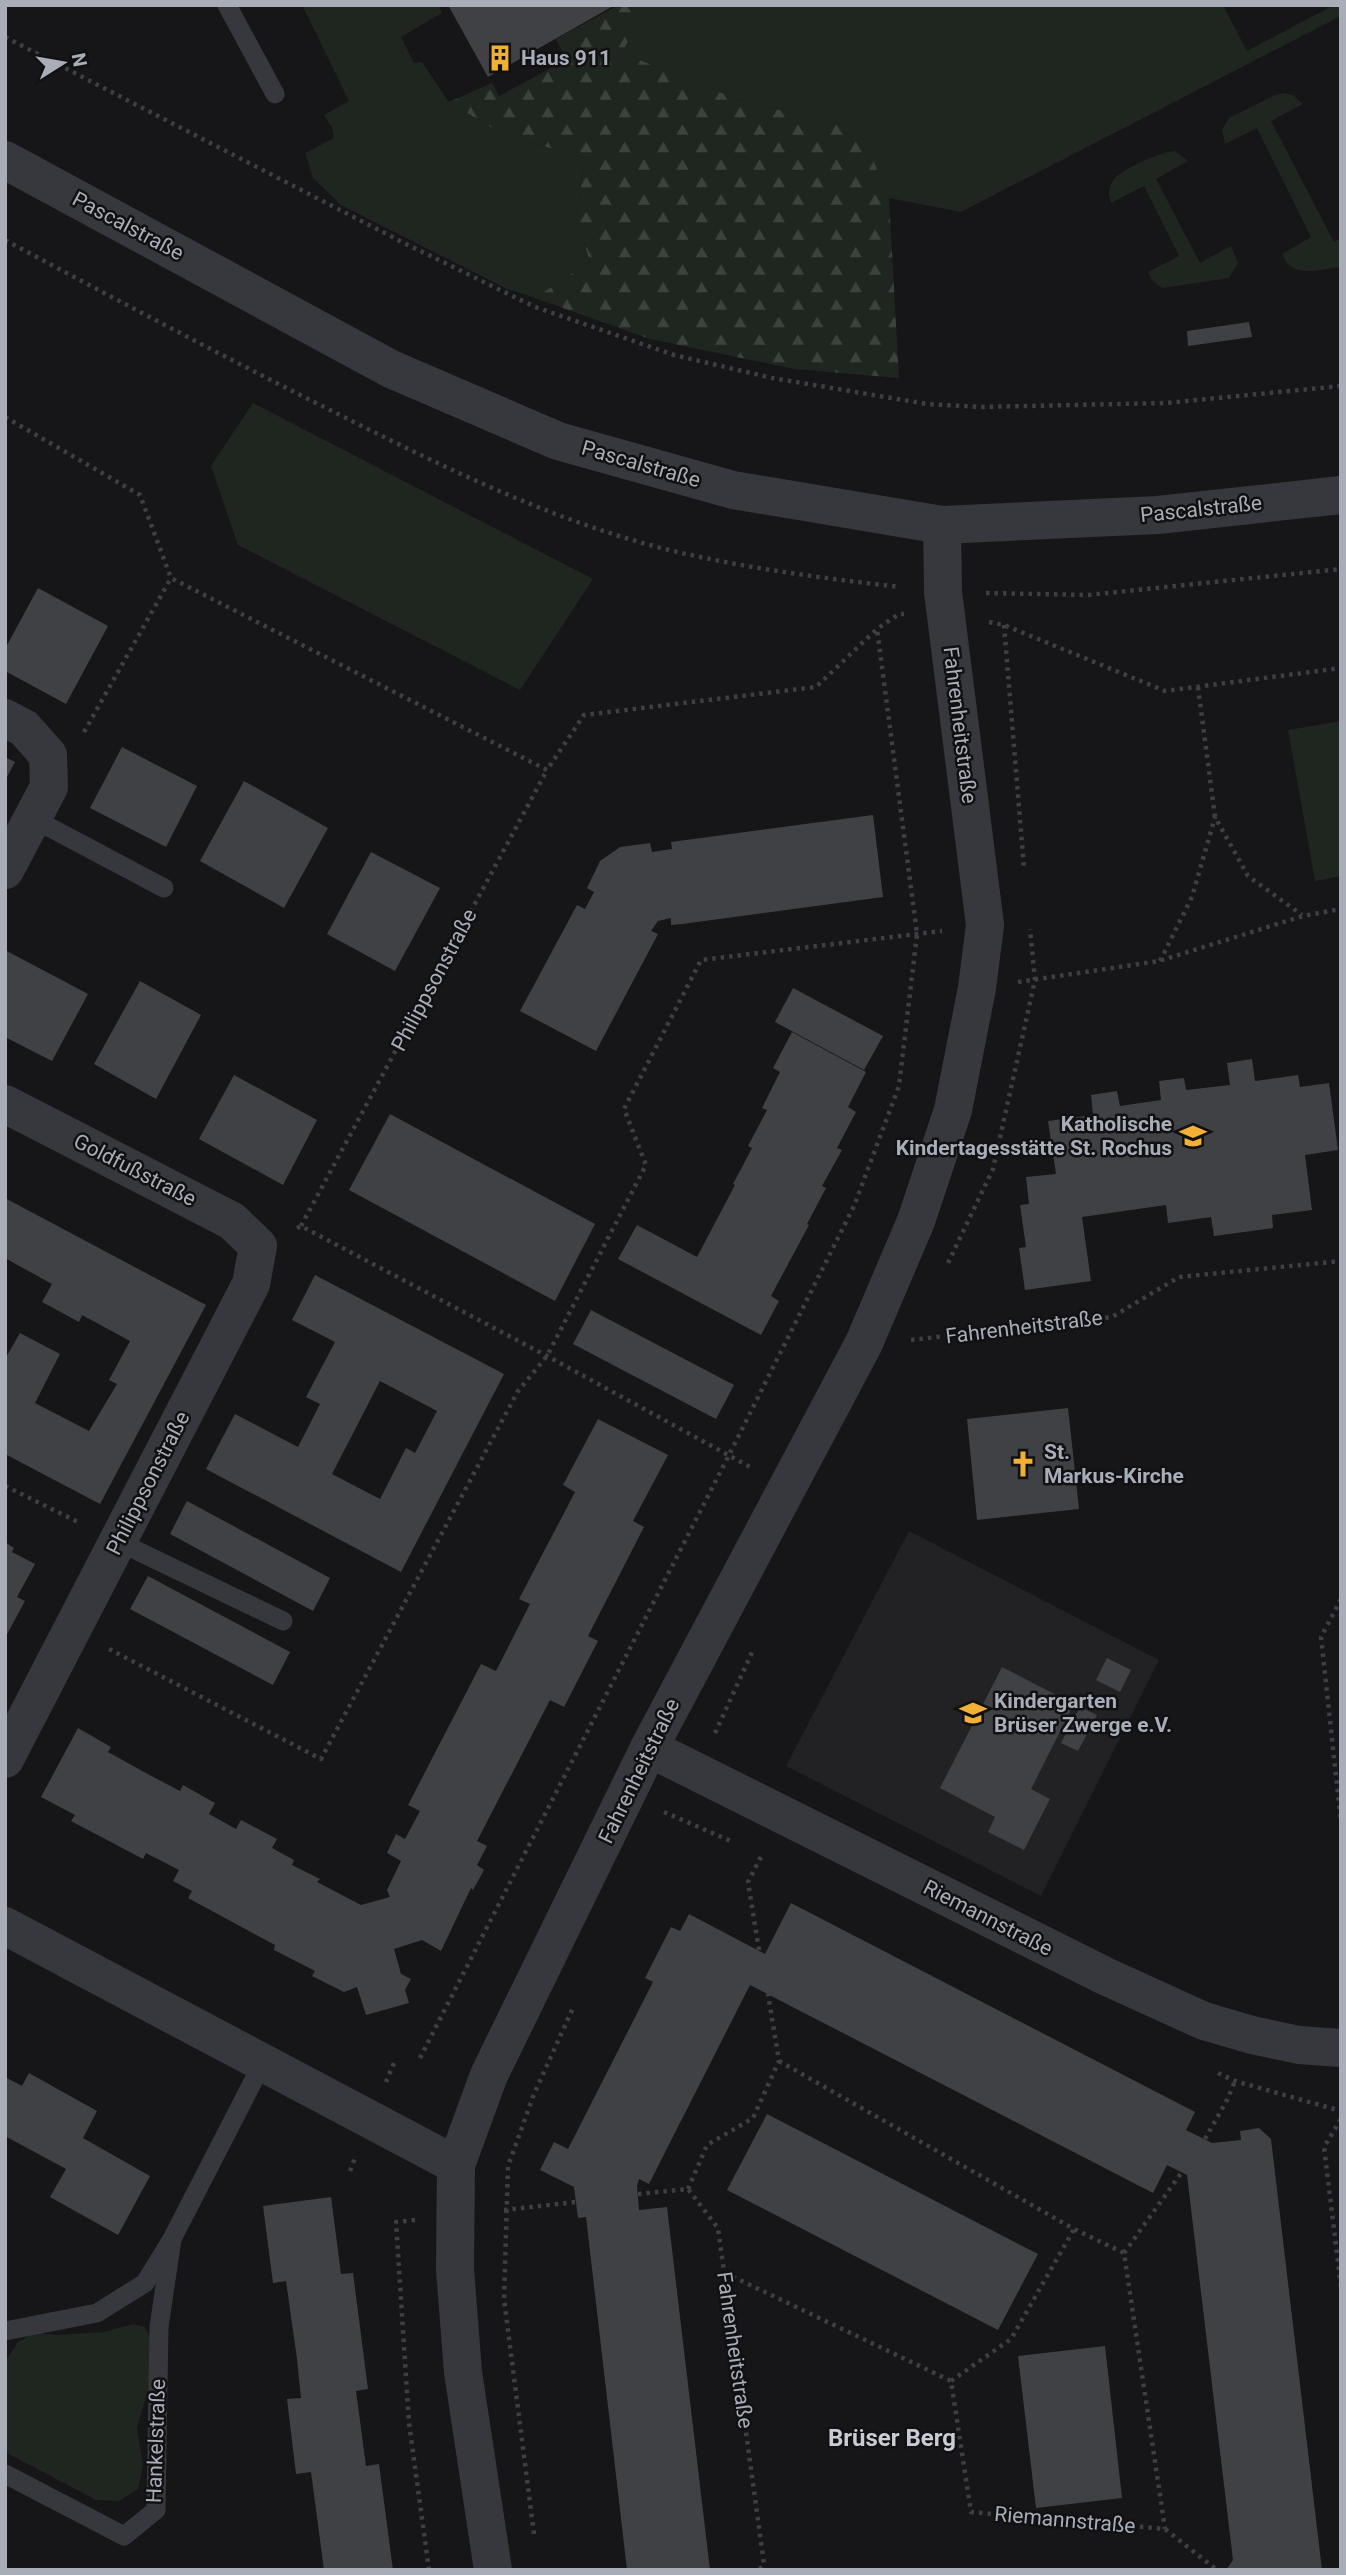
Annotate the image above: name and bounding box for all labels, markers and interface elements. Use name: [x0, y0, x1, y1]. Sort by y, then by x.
north arrow: [28, 28, 98, 98]
building icon: Haus 911: [485, 43, 515, 73]
place label: Haus 911: [521, 46, 611, 70]
text: N: [67, 51, 92, 69]
street label: Pascalstraße: [68, 187, 188, 265]
street label: Pascalstraße: [579, 436, 703, 492]
street label: Pascalstraße: [1139, 491, 1263, 527]
street label: Fahrenheitstraße: [938, 645, 982, 805]
street label: Philippsonstraße: [386, 905, 482, 1055]
place label: Katholische Kindertagesstätte St. Rochus: [896, 1112, 1172, 1160]
school or university icon: Katholische Kindertagesstätte St. Rochus: [1178, 1121, 1208, 1151]
street label: Goldfußstraße: [70, 1129, 200, 1211]
street label: Fahrenheitstraße: [944, 1305, 1104, 1349]
street label: Philippsonstraße: [102, 1407, 194, 1559]
place label: St. Markus-Kirche: [1044, 1440, 1184, 1488]
church icon: St. Markus-Kirche: [1008, 1449, 1038, 1479]
place label: Kindergarten Brüser Zwerge e.V.: [994, 1689, 1172, 1737]
street label: Fahrenheitstraße: [594, 1695, 684, 1847]
school or university icon: Kindergarten Brüser Zwerge e.V.: [958, 1698, 988, 1728]
street label: Riemannstraße: [919, 1875, 1057, 1961]
street label: Fahrenheitstraße: [712, 2270, 758, 2430]
street label: Hankelstraße: [142, 2379, 170, 2503]
district label: Brüser Berg: [828, 2424, 956, 2452]
street label: Riemannstraße: [993, 2502, 1137, 2538]

